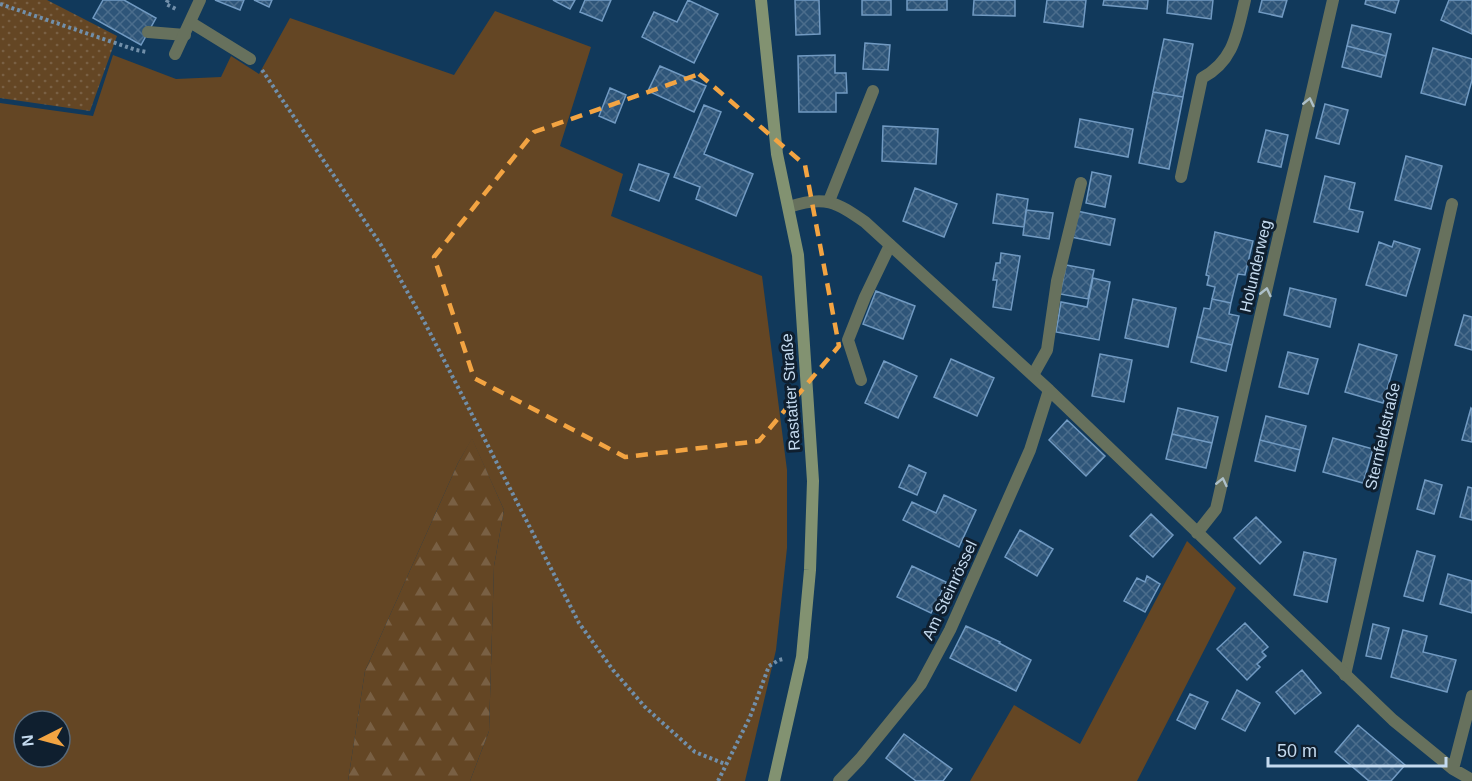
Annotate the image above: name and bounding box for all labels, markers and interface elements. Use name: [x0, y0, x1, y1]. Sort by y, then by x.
one-way arrow: [1302, 97, 1315, 107]
street label: Holunderweg: [1237, 218, 1274, 314]
one-way arrow: [1258, 287, 1271, 297]
street label: Rastatter Straße: [778, 333, 803, 451]
street label: Sternfeldstraße: [1362, 381, 1403, 491]
one-way arrow: [1215, 477, 1228, 487]
street label: Am Steinrössel: [919, 538, 980, 643]
north arrow: [12, 709, 72, 769]
scale bar: [1268, 730, 1446, 768]
text: N: [19, 734, 37, 747]
text: 50 m: [1277, 741, 1317, 761]

